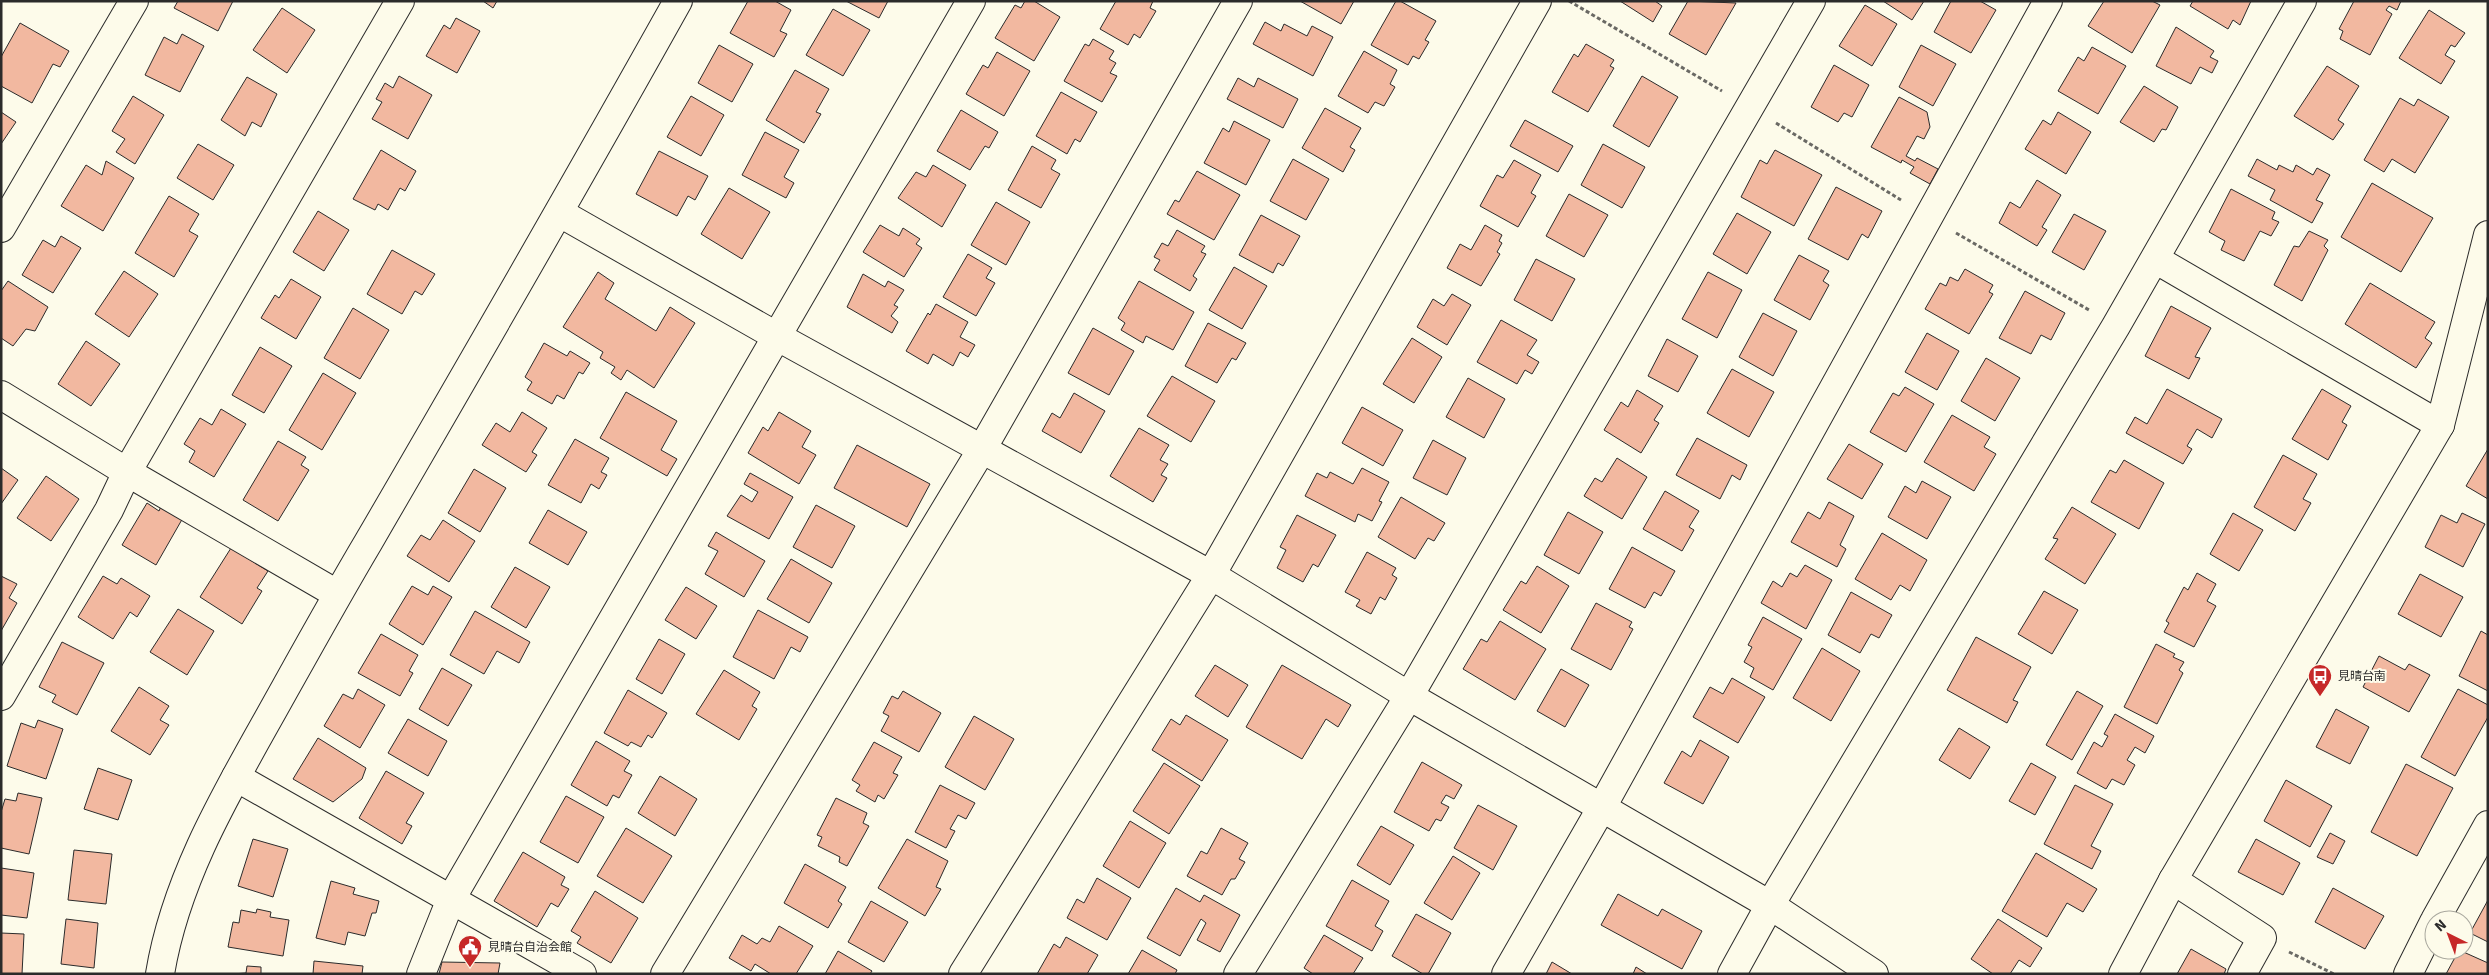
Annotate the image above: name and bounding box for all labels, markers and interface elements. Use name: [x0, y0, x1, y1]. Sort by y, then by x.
bus stop icon: 見晴台南: [2307, 663, 2333, 697]
place label: 見晴台南: [2338, 669, 2386, 684]
north arrow: [2424, 910, 2474, 960]
text: N: [2431, 916, 2450, 935]
public building icon: 見晴台自治会館: [457, 934, 483, 968]
place label: 見晴台自治会館: [488, 940, 572, 955]

